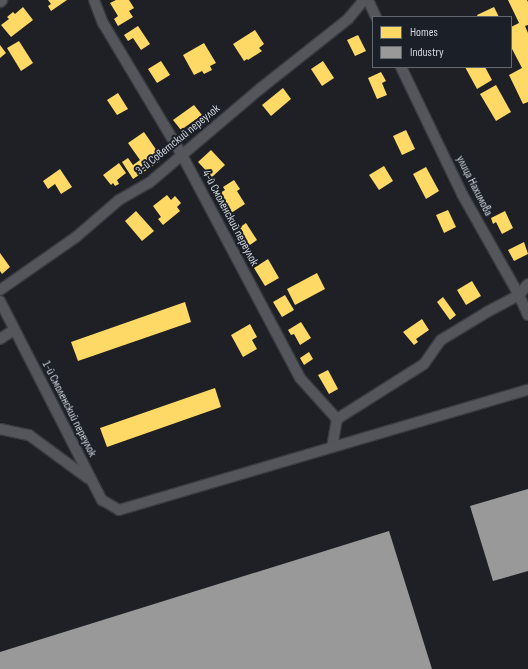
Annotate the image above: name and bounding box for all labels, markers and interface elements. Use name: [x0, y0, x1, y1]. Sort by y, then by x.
legend: [372, 16, 512, 68]
text: Homes: [410, 25, 438, 40]
text: Industry: [410, 45, 444, 60]
street label: 3-й Советский переулок: [133, 102, 223, 178]
street label: улица Нахимова: [453, 153, 495, 219]
street label: 4-й Смоленский переулок: [199, 168, 261, 268]
street label: 1-й Смоленский переулок: [39, 359, 99, 459]

